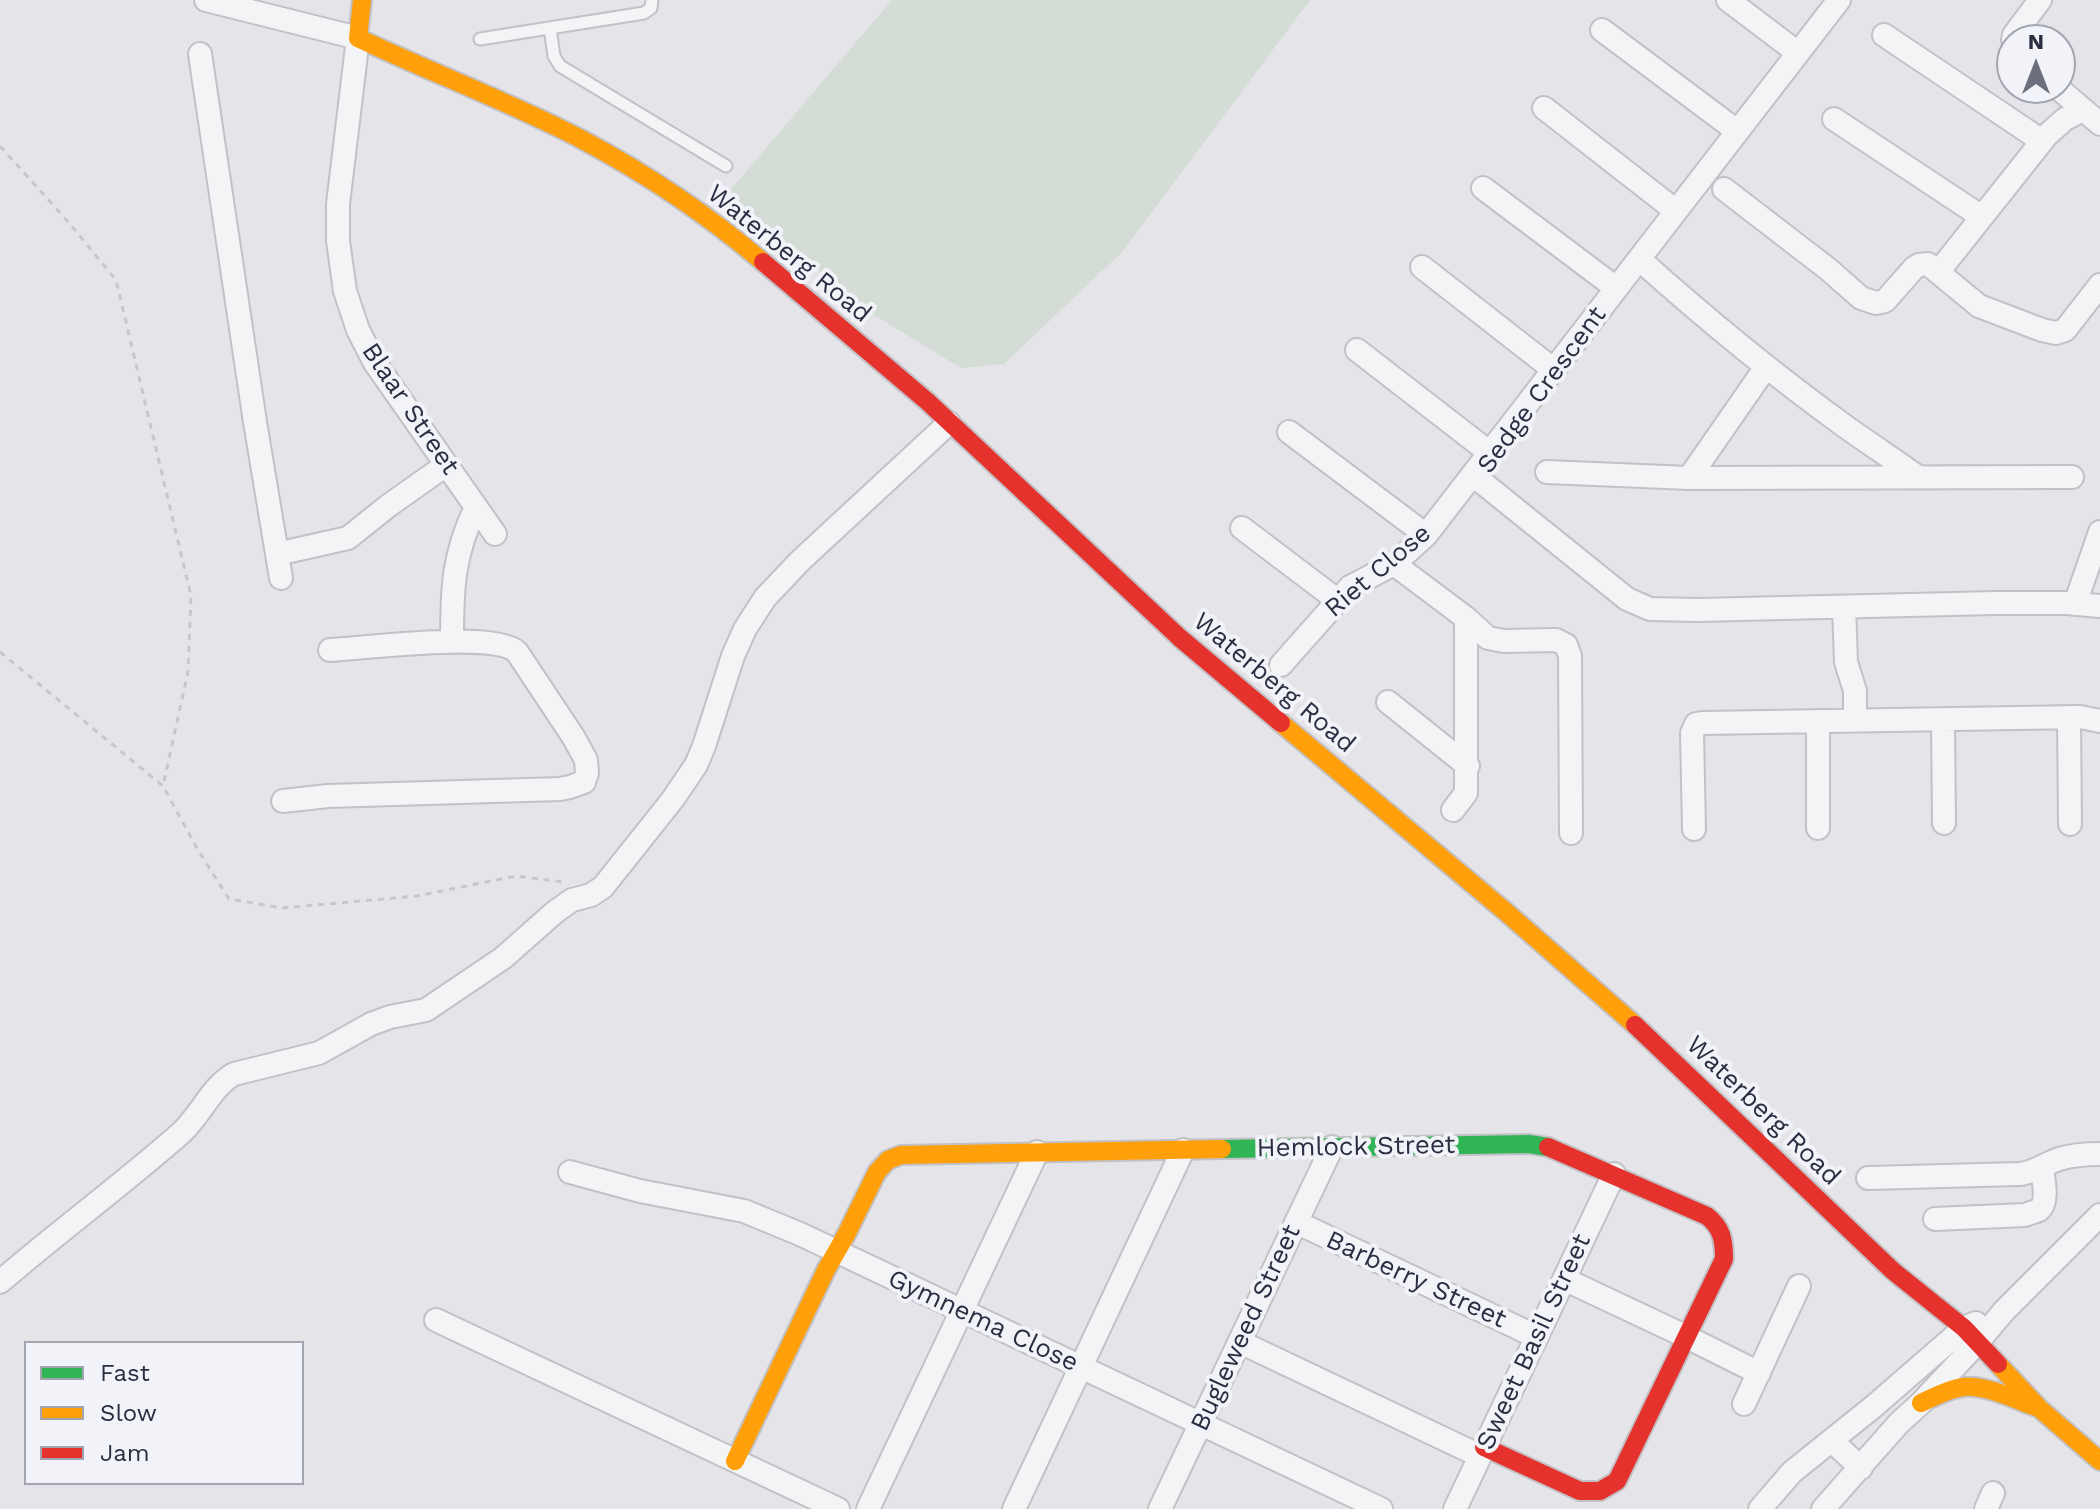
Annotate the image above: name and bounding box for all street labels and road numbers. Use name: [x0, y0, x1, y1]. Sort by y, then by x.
street label: Waterberg Road: [701, 178, 877, 330]
street label: Sedge Crescent: [1471, 300, 1613, 480]
street label: Blaar Street: [355, 337, 465, 481]
street label: Riet Close: [1319, 518, 1437, 624]
street label: Waterberg Road: [1187, 606, 1361, 760]
street label: Waterberg Road: [1679, 1030, 1847, 1192]
street label: Hemlock Street: [1256, 1130, 1456, 1164]
street label: Bugleweed Street: [1184, 1220, 1308, 1436]
street label: Barberry Street: [1321, 1225, 1511, 1335]
street label: Sweet Basil Street: [1470, 1229, 1598, 1455]
street label: Gymnema Close: [883, 1263, 1083, 1379]

